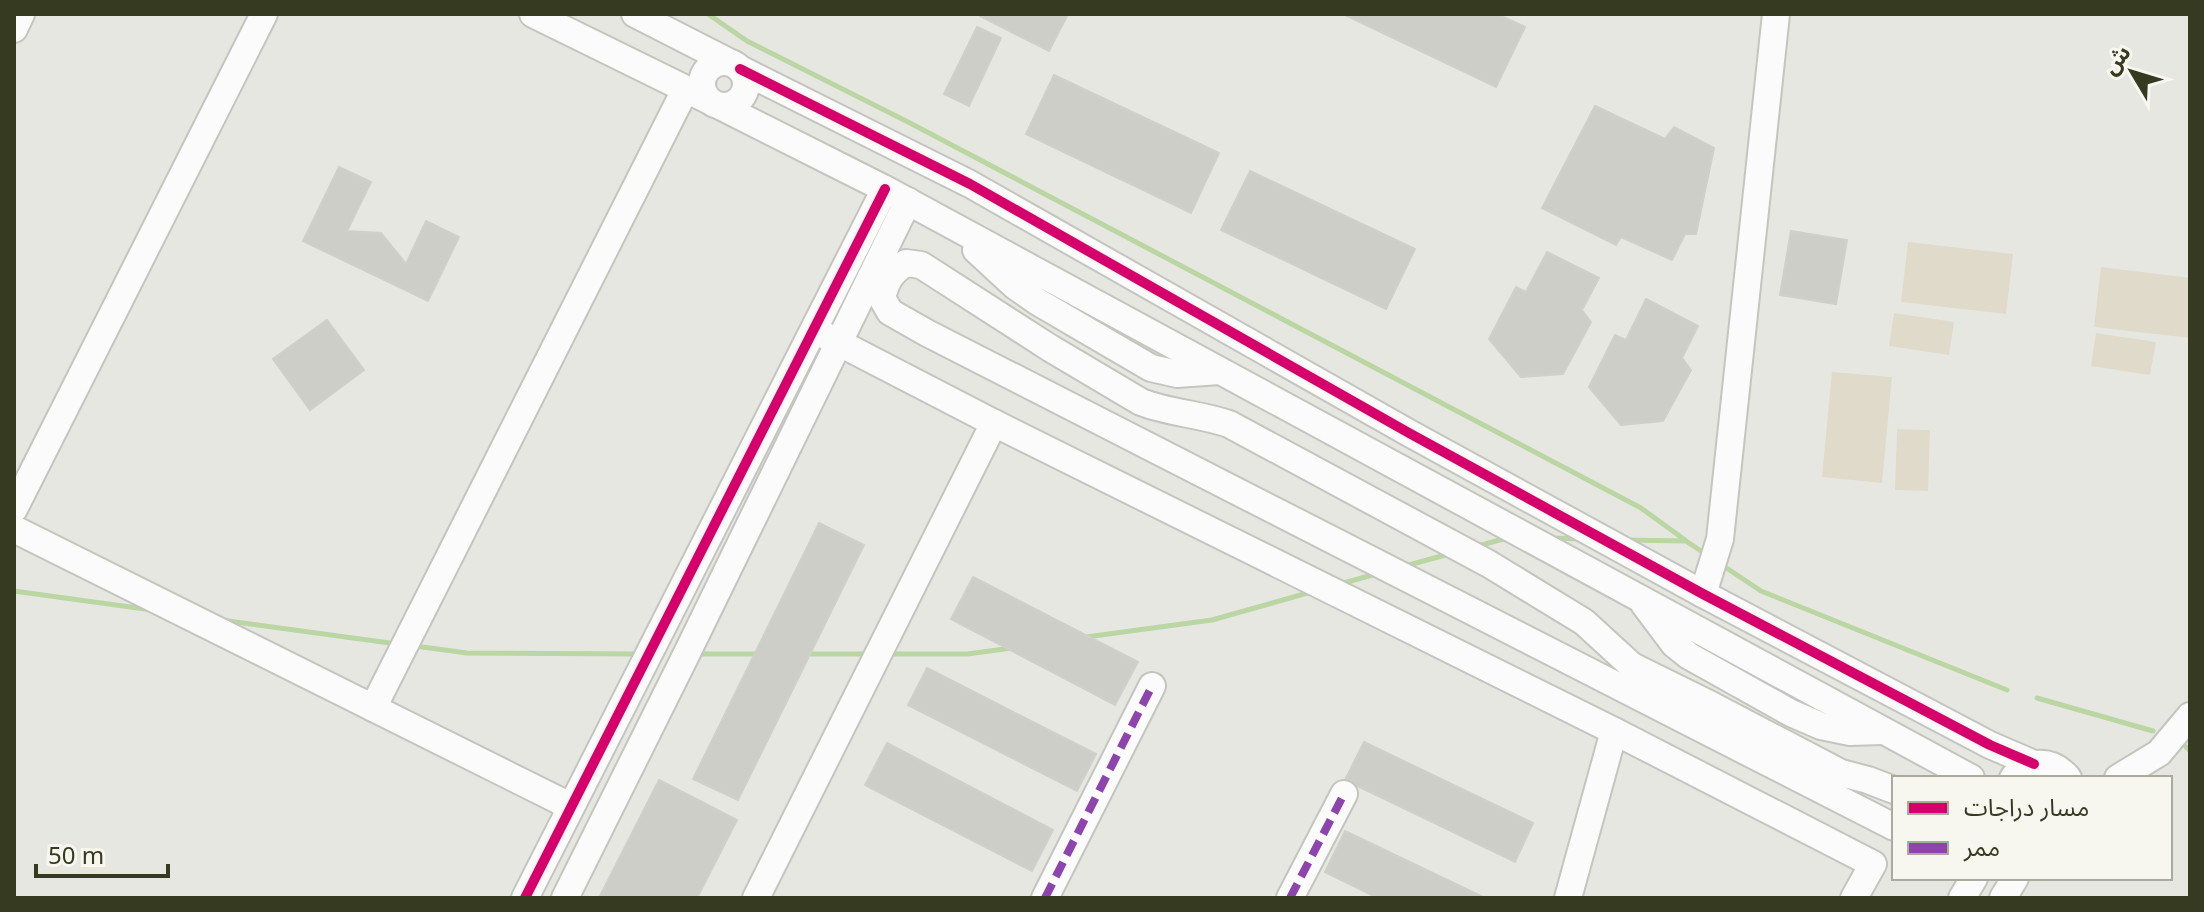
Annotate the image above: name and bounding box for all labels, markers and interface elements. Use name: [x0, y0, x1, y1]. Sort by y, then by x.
north arrow: [2092, 32, 2172, 112]
text: ش: [2094, 38, 2137, 80]
legend: [1892, 776, 2172, 880]
text: مسار دراجات: [1964, 790, 2089, 823]
scale bar: [36, 828, 168, 878]
text: ممر: [1963, 830, 2000, 863]
text: 50 m: [48, 838, 104, 871]

